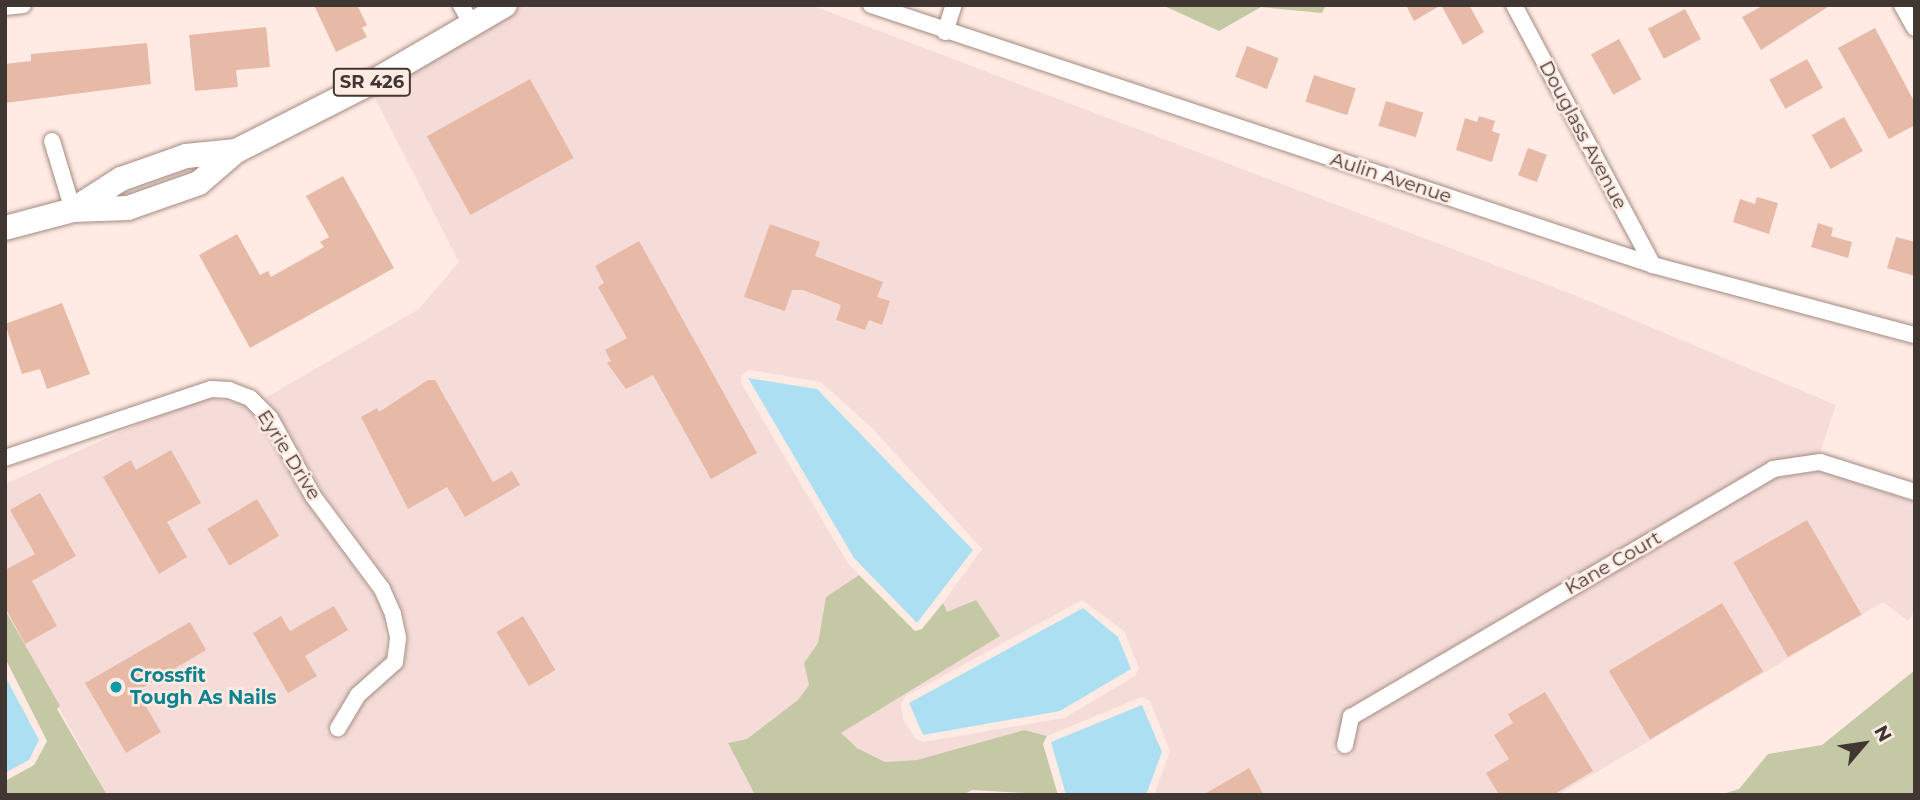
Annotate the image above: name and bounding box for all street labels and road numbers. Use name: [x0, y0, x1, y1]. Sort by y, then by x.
street label: Douglass Avenue: [1534, 57, 1632, 213]
road number: SR 426: [332, 68, 412, 96]
street label: Aulin Avenue: [1328, 148, 1454, 208]
street label: Eyrie Drive: [252, 406, 326, 504]
street label: Kane Court: [1561, 526, 1665, 600]

